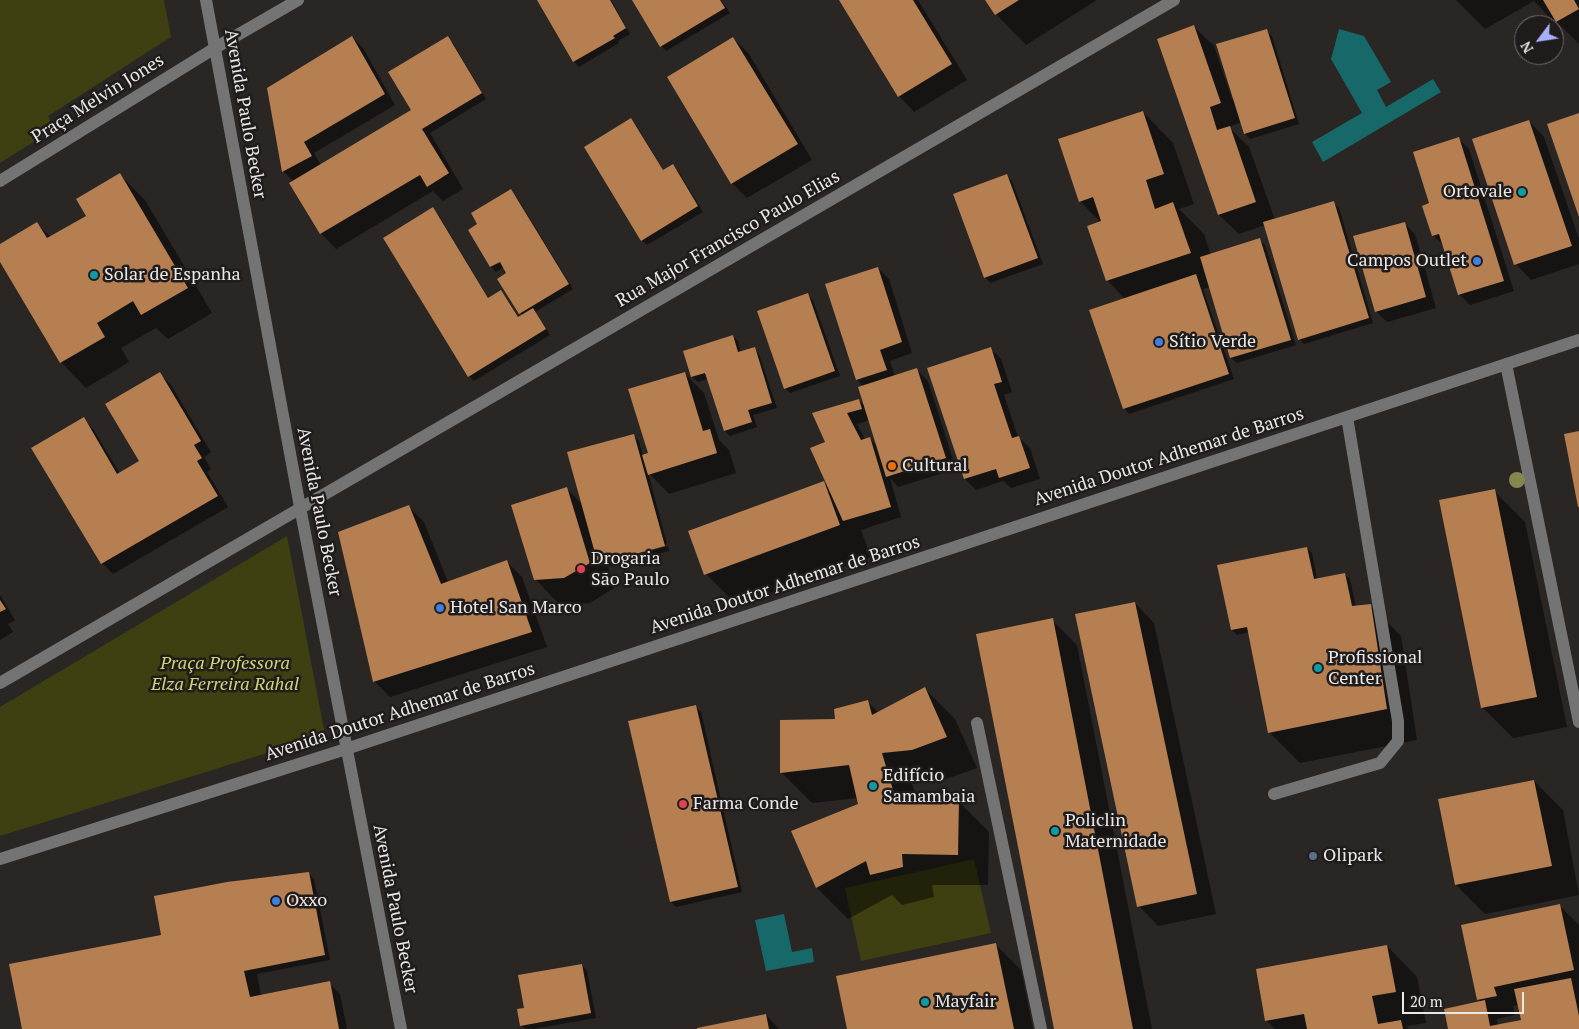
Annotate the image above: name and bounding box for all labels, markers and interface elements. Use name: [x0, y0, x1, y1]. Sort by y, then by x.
north arrow: [1514, 15, 1564, 65]
street label: Avenida Paulo Becker: [219, 28, 271, 200]
text: N: [1516, 38, 1537, 57]
street label: Praça Melvin Jones: [28, 50, 168, 148]
street label: Rua Major Francisco Paulo Elias: [612, 166, 844, 312]
place label: Ortovale: [1443, 181, 1512, 203]
marker: Ortovale: [1516, 186, 1528, 198]
place label: Campos Outlet: [1347, 250, 1467, 272]
marker: Campos Outlet: [1471, 255, 1483, 267]
place label: Solar de Espanha: [104, 264, 241, 286]
marker: Solar de Espanha: [88, 269, 100, 281]
place label: Sítio Verde: [1169, 331, 1256, 353]
marker: Sítio Verde: [1153, 336, 1165, 348]
street label: Avenida Doutor Adhemar de Barros: [1031, 403, 1307, 511]
street label: Avenida Paulo Becker: [292, 426, 346, 598]
place label: Cultural: [902, 455, 968, 477]
marker: Cultural: [886, 460, 898, 472]
street label: Avenida Doutor Adhemar de Barros: [647, 531, 923, 639]
place label: Drogaria São Paulo: [591, 548, 670, 590]
marker: Drogaria São Paulo: [575, 563, 587, 575]
place label: Hotel San Marco: [450, 597, 582, 619]
marker: Hotel San Marco: [434, 602, 446, 614]
place label: Profissional Center: [1328, 647, 1423, 690]
park label: Praça Professora Elza Ferreira Rahal: [151, 653, 299, 696]
street label: Avenida Doutor Adhemar de Barros: [262, 658, 538, 766]
marker: Profissional Center: [1312, 662, 1324, 674]
place label: Edifício Samambaia: [883, 765, 975, 808]
marker: Edifício Samambaia: [867, 780, 879, 792]
place label: Farma Conde: [693, 793, 799, 815]
marker: Farma Conde: [677, 798, 689, 810]
place label: Policlin Maternidade: [1065, 810, 1167, 852]
street label: Avenida Paulo Becker: [368, 823, 422, 995]
marker: Policlin Maternidade: [1049, 825, 1061, 837]
place label: Olipark: [1323, 845, 1383, 867]
marker: Olipark: [1307, 850, 1319, 862]
place label: Oxxo: [286, 890, 327, 912]
marker: Oxxo: [270, 895, 282, 907]
scale bar: [1404, 982, 1526, 1014]
place label: Mayfair: [935, 991, 996, 1013]
text: 20 m: [1410, 991, 1443, 1011]
marker: Mayfair: [919, 996, 931, 1008]

